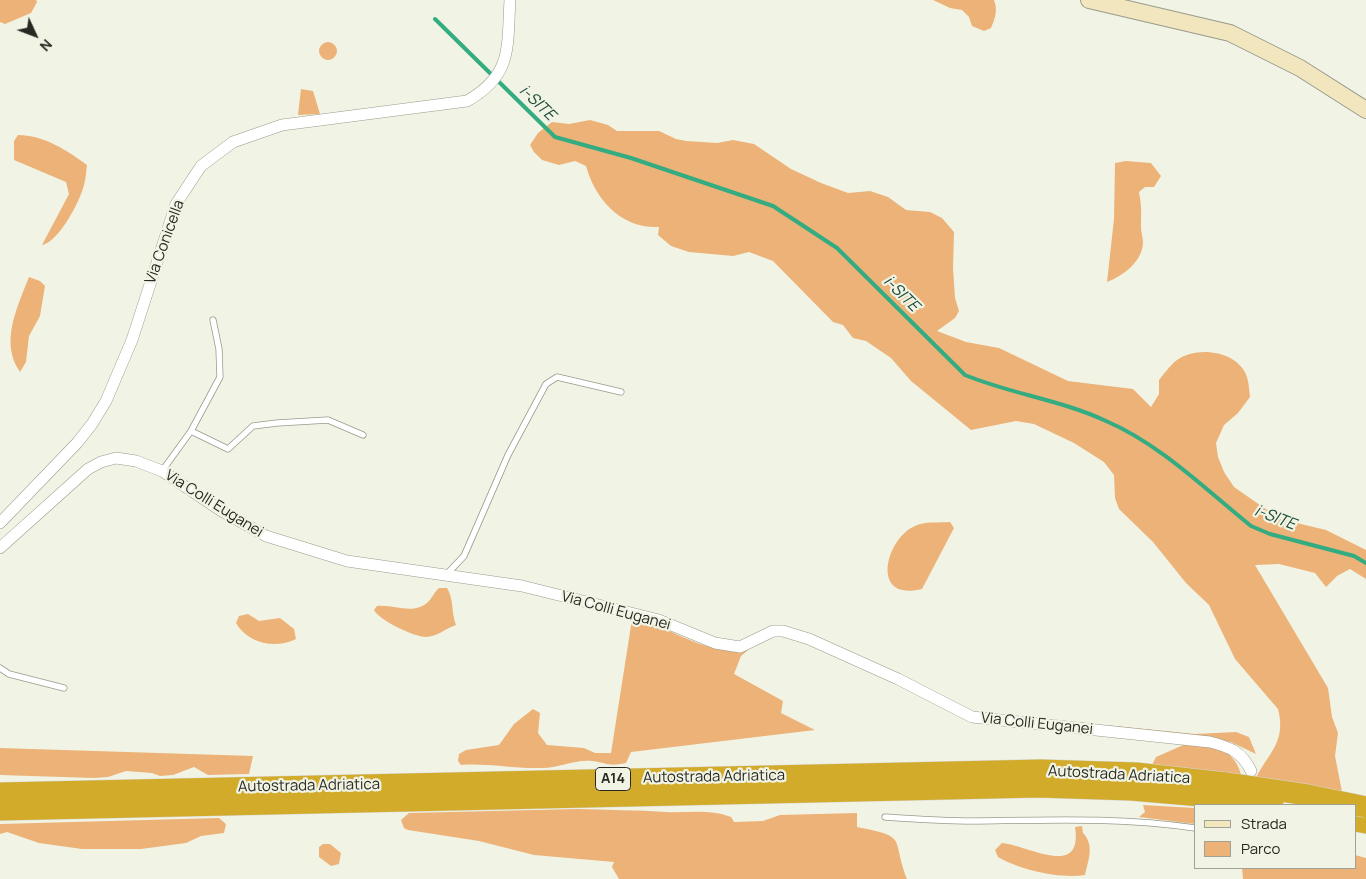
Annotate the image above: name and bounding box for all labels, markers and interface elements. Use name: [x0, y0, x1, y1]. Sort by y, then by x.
north arrow: [10, 10, 60, 60]
text: N: [36, 35, 57, 56]
water label: i-SITE: [515, 81, 559, 125]
street label: Via Conicella: [142, 198, 188, 286]
water label: i-SITE: [879, 272, 923, 316]
street label: Via Colli Euganei: [162, 467, 266, 541]
water label: i-SITE: [1252, 501, 1298, 535]
street label: Via Colli Euganei: [559, 588, 673, 634]
street label: Via Colli Euganei: [980, 709, 1094, 739]
street label: Autostrada Adriatica: [1048, 762, 1190, 788]
street label: Autostrada Adriatica: [643, 767, 785, 787]
road number: A14: [596, 768, 630, 791]
street label: Autostrada Adriatica: [238, 776, 380, 796]
legend: [1194, 804, 1356, 869]
text: Strada: [1241, 813, 1287, 834]
text: Parco: [1241, 838, 1280, 859]

